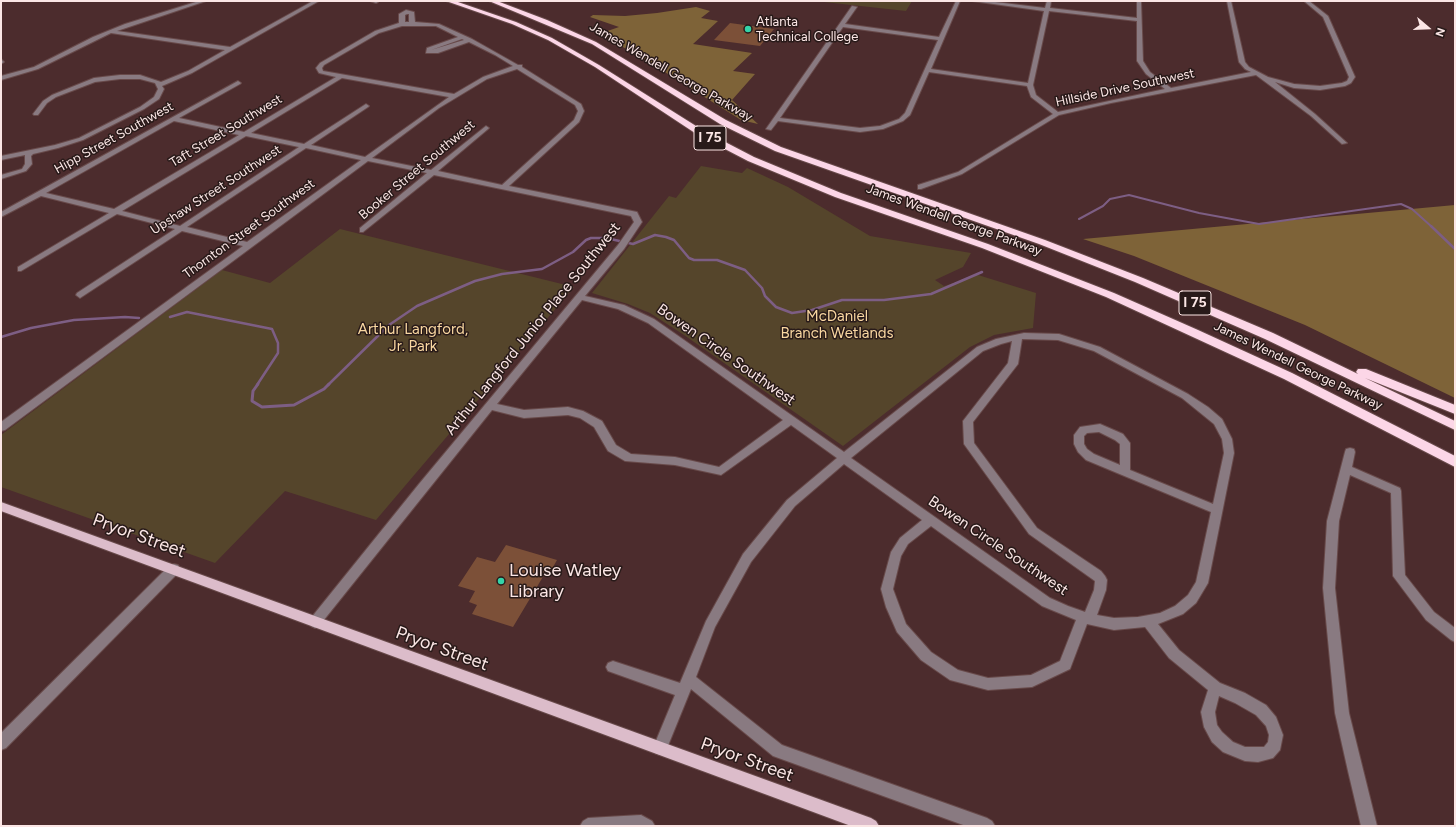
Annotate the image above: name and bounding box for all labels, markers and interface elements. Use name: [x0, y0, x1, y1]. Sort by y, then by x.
north arrow: [1408, 8, 1448, 48]
place label: Atlanta Technical College: [756, 14, 858, 45]
street label: James Wendell George Parkway: [587, 19, 755, 125]
marker: Atlanta Technical College: [743, 24, 753, 34]
text: N: [1432, 26, 1447, 38]
street label: Hillside Drive Southwest: [1054, 66, 1196, 110]
street label: Taft Street Southwest: [167, 91, 285, 171]
street label: Hipp Street Southwest: [52, 99, 176, 177]
street label: Booker Street Southwest: [356, 117, 478, 223]
road number: I 75: [694, 126, 726, 150]
street label: Upshaw Street Southwest: [148, 142, 284, 238]
street label: Thornton Street Southwest: [180, 176, 318, 282]
street label: James Wendell George Parkway: [864, 181, 1044, 259]
street label: Arthur Langford Junior Place Southwest: [442, 219, 624, 439]
road number: I 75: [1179, 291, 1211, 315]
street label: Bowen Circle Southwest: [653, 300, 799, 410]
park label: McDaniel Branch Wetlands: [780, 308, 894, 343]
street label: James Wendell George Parkway: [1211, 318, 1385, 414]
park label: Arthur Langford, Jr. Park: [358, 321, 468, 356]
street label: Bowen Circle Southwest: [925, 492, 1071, 600]
street label: Pryor Street: [90, 509, 188, 563]
place label: Louise Watley Library: [509, 560, 621, 602]
marker: Louise Watley Library: [496, 576, 506, 586]
street label: Pryor Street: [393, 622, 491, 676]
street label: Pryor Street: [698, 733, 796, 787]

